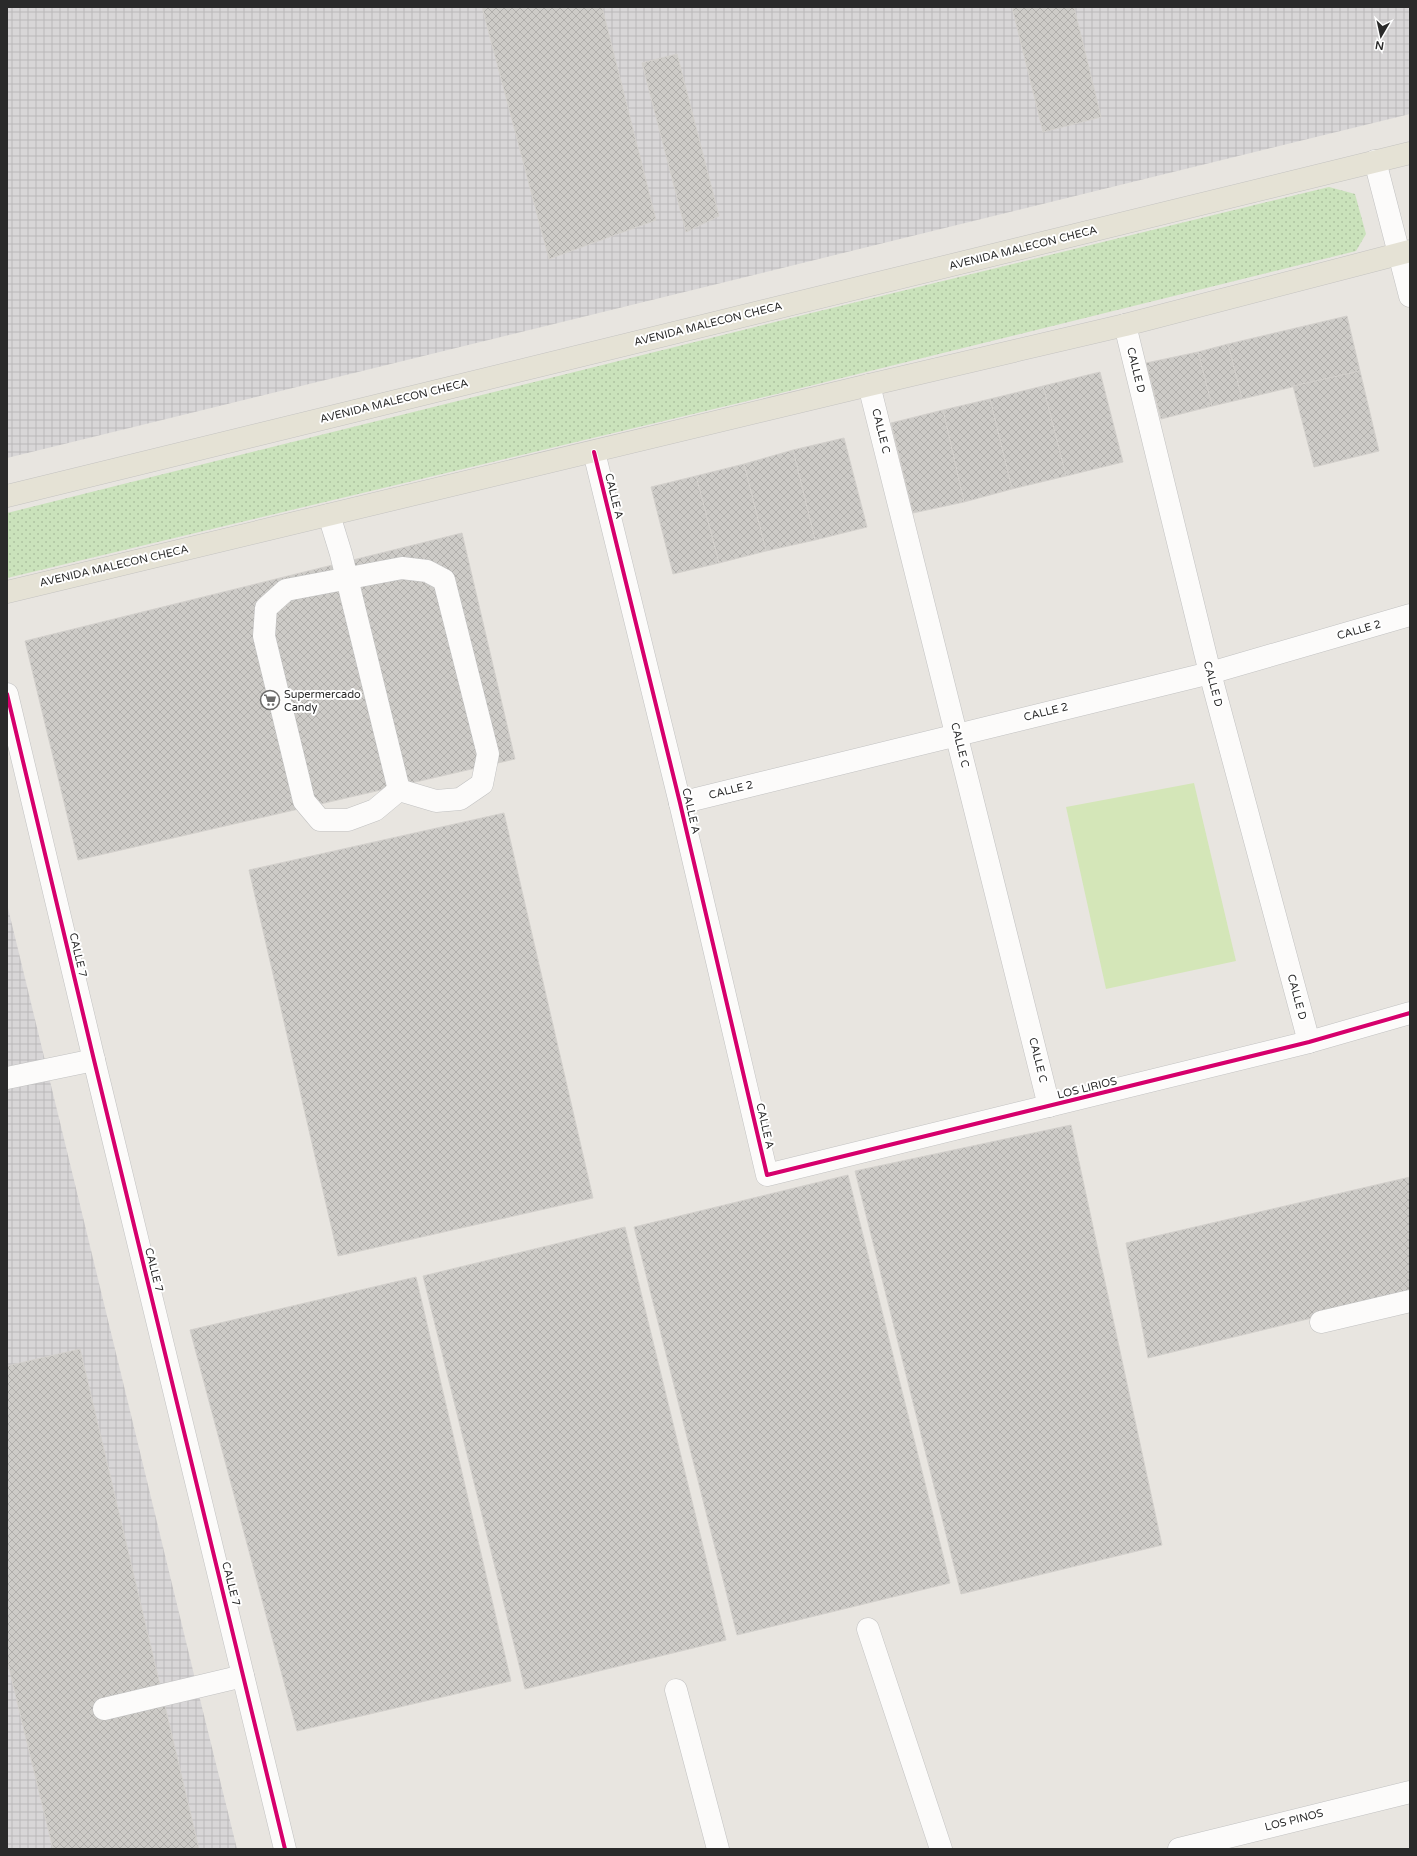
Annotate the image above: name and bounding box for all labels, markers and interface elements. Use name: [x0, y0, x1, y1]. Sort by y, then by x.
north arrow: [1361, 16, 1401, 56]
text: N: [1374, 38, 1385, 52]
street label: AVENIDA MALECON CHECA: [947, 223, 1099, 273]
street label: AVENIDA MALECON CHECA: [632, 299, 784, 349]
street label: CALLE D: [1124, 346, 1148, 394]
street label: AVENIDA MALECON CHECA: [318, 376, 470, 426]
street label: CALLE C: [869, 407, 893, 455]
street label: CALLE A: [602, 472, 626, 520]
street label: AVENIDA MALECON CHECA: [38, 543, 190, 589]
street label: CALLE 2: [1335, 617, 1383, 642]
street label: CALLE D: [1201, 660, 1225, 708]
place label: Supermercado Candy: [284, 688, 361, 714]
supermarket icon: Supermercado Candy: [259, 689, 281, 711]
street label: CALLE 2: [1022, 700, 1070, 724]
street label: CALLE C: [948, 721, 972, 769]
street label: CALLE 2: [707, 778, 755, 802]
street label: CALLE A: [679, 787, 703, 835]
street label: CALLE 7: [67, 931, 89, 979]
street label: CALLE D: [1285, 973, 1309, 1021]
street label: CALLE C: [1026, 1036, 1050, 1084]
street label: LOS LIRIOS: [1056, 1074, 1118, 1102]
street label: CALLE A: [753, 1102, 777, 1150]
street label: CALLE 7: [142, 1246, 166, 1294]
street label: CALLE 7: [219, 1560, 243, 1608]
street label: LOS PINOS: [1263, 1806, 1325, 1834]

